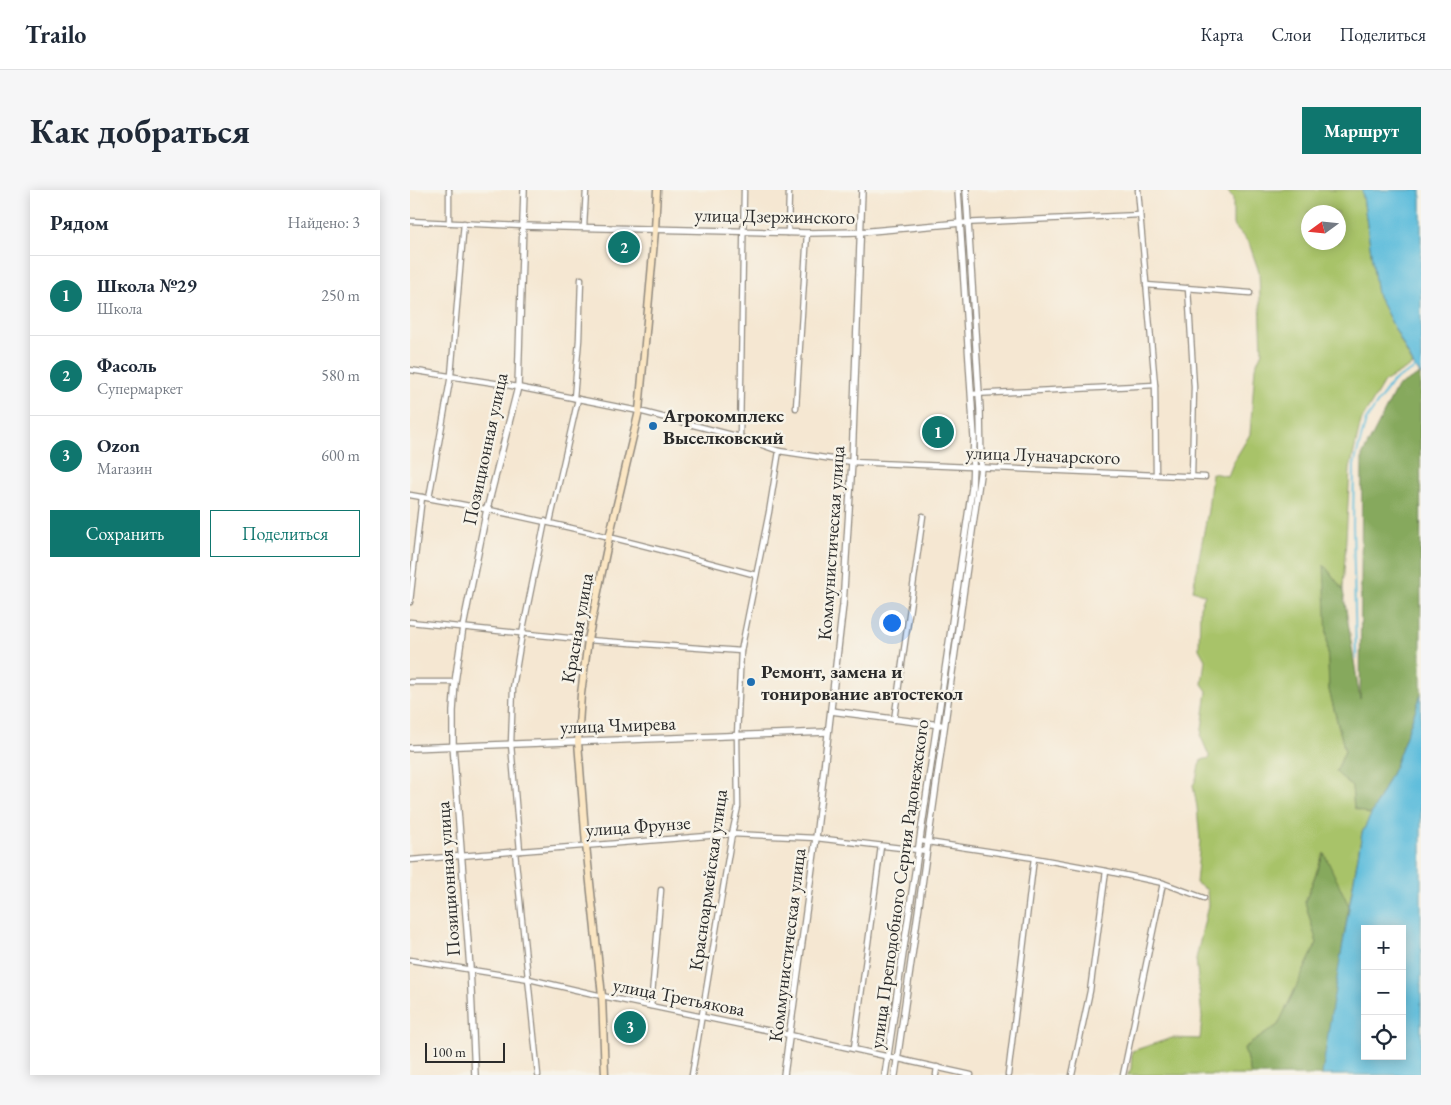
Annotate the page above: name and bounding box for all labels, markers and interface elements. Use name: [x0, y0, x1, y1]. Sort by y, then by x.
text: Trailo: [25, 19, 86, 50]
text: Карта: [1201, 23, 1244, 46]
text: Слои: [1272, 23, 1311, 46]
text: Поделиться: [1339, 23, 1426, 46]
button: Маршрут: [1302, 107, 1421, 154]
text: Как добраться: [30, 108, 250, 153]
street label: улица Дзержинского: [695, 202, 855, 230]
north arrow: [1301, 205, 1346, 250]
text: Рядом: [50, 209, 109, 236]
text: Найдено: 3: [288, 212, 360, 233]
pin: 2: [608, 228, 640, 266]
text: Школа №29: [97, 273, 197, 298]
text: 1: [62, 285, 70, 306]
text: 250 m: [321, 285, 360, 306]
text: Школа: [97, 298, 142, 319]
text: Фасоль: [97, 353, 157, 378]
text: 2: [62, 365, 70, 386]
text: 580 m: [321, 365, 360, 386]
street label: Позиционная улица: [457, 370, 513, 528]
text: Супермаркет: [97, 378, 183, 399]
place label: Агрокомплекс Выселковский: [662, 403, 784, 450]
pin: 1: [922, 413, 954, 451]
marker: Агрокомплекс Выселковский: [647, 420, 659, 432]
text: Ozon: [97, 433, 140, 458]
street label: улица Луначарского: [965, 440, 1121, 470]
street label: Коммунистическая улица: [812, 444, 850, 641]
text: 3: [62, 445, 70, 466]
text: 600 m: [321, 445, 360, 466]
text: Магазин: [97, 458, 152, 479]
button: Сохранить: [50, 510, 200, 557]
button: Поделиться: [210, 510, 360, 557]
street label: Красная улица: [555, 571, 599, 685]
your location: [879, 610, 905, 636]
place label: Ремонт, замена и тонирование автостекол: [761, 659, 963, 706]
marker: Ремонт, замена и тонирование автостекол: [745, 676, 757, 688]
street label: улица Чмирева: [560, 710, 677, 740]
street label: улица Преподобного Сергия Радонежского: [863, 718, 935, 1050]
street label: Красноармейская улица: [683, 787, 733, 972]
street label: Позиционная улица: [430, 800, 466, 957]
street label: улица Фрунзе: [585, 810, 691, 842]
street label: Коммунистическая улица: [763, 846, 811, 1043]
map controls: [1361, 925, 1406, 1060]
button: +: [1361, 925, 1406, 970]
button: −: [1361, 970, 1406, 1015]
street label: улица Третьякова: [611, 972, 748, 1022]
pin: 3: [614, 1008, 646, 1046]
button: locate: [1361, 1015, 1406, 1060]
scale bar: [425, 1040, 505, 1063]
text: 100 m: [432, 1043, 466, 1061]

